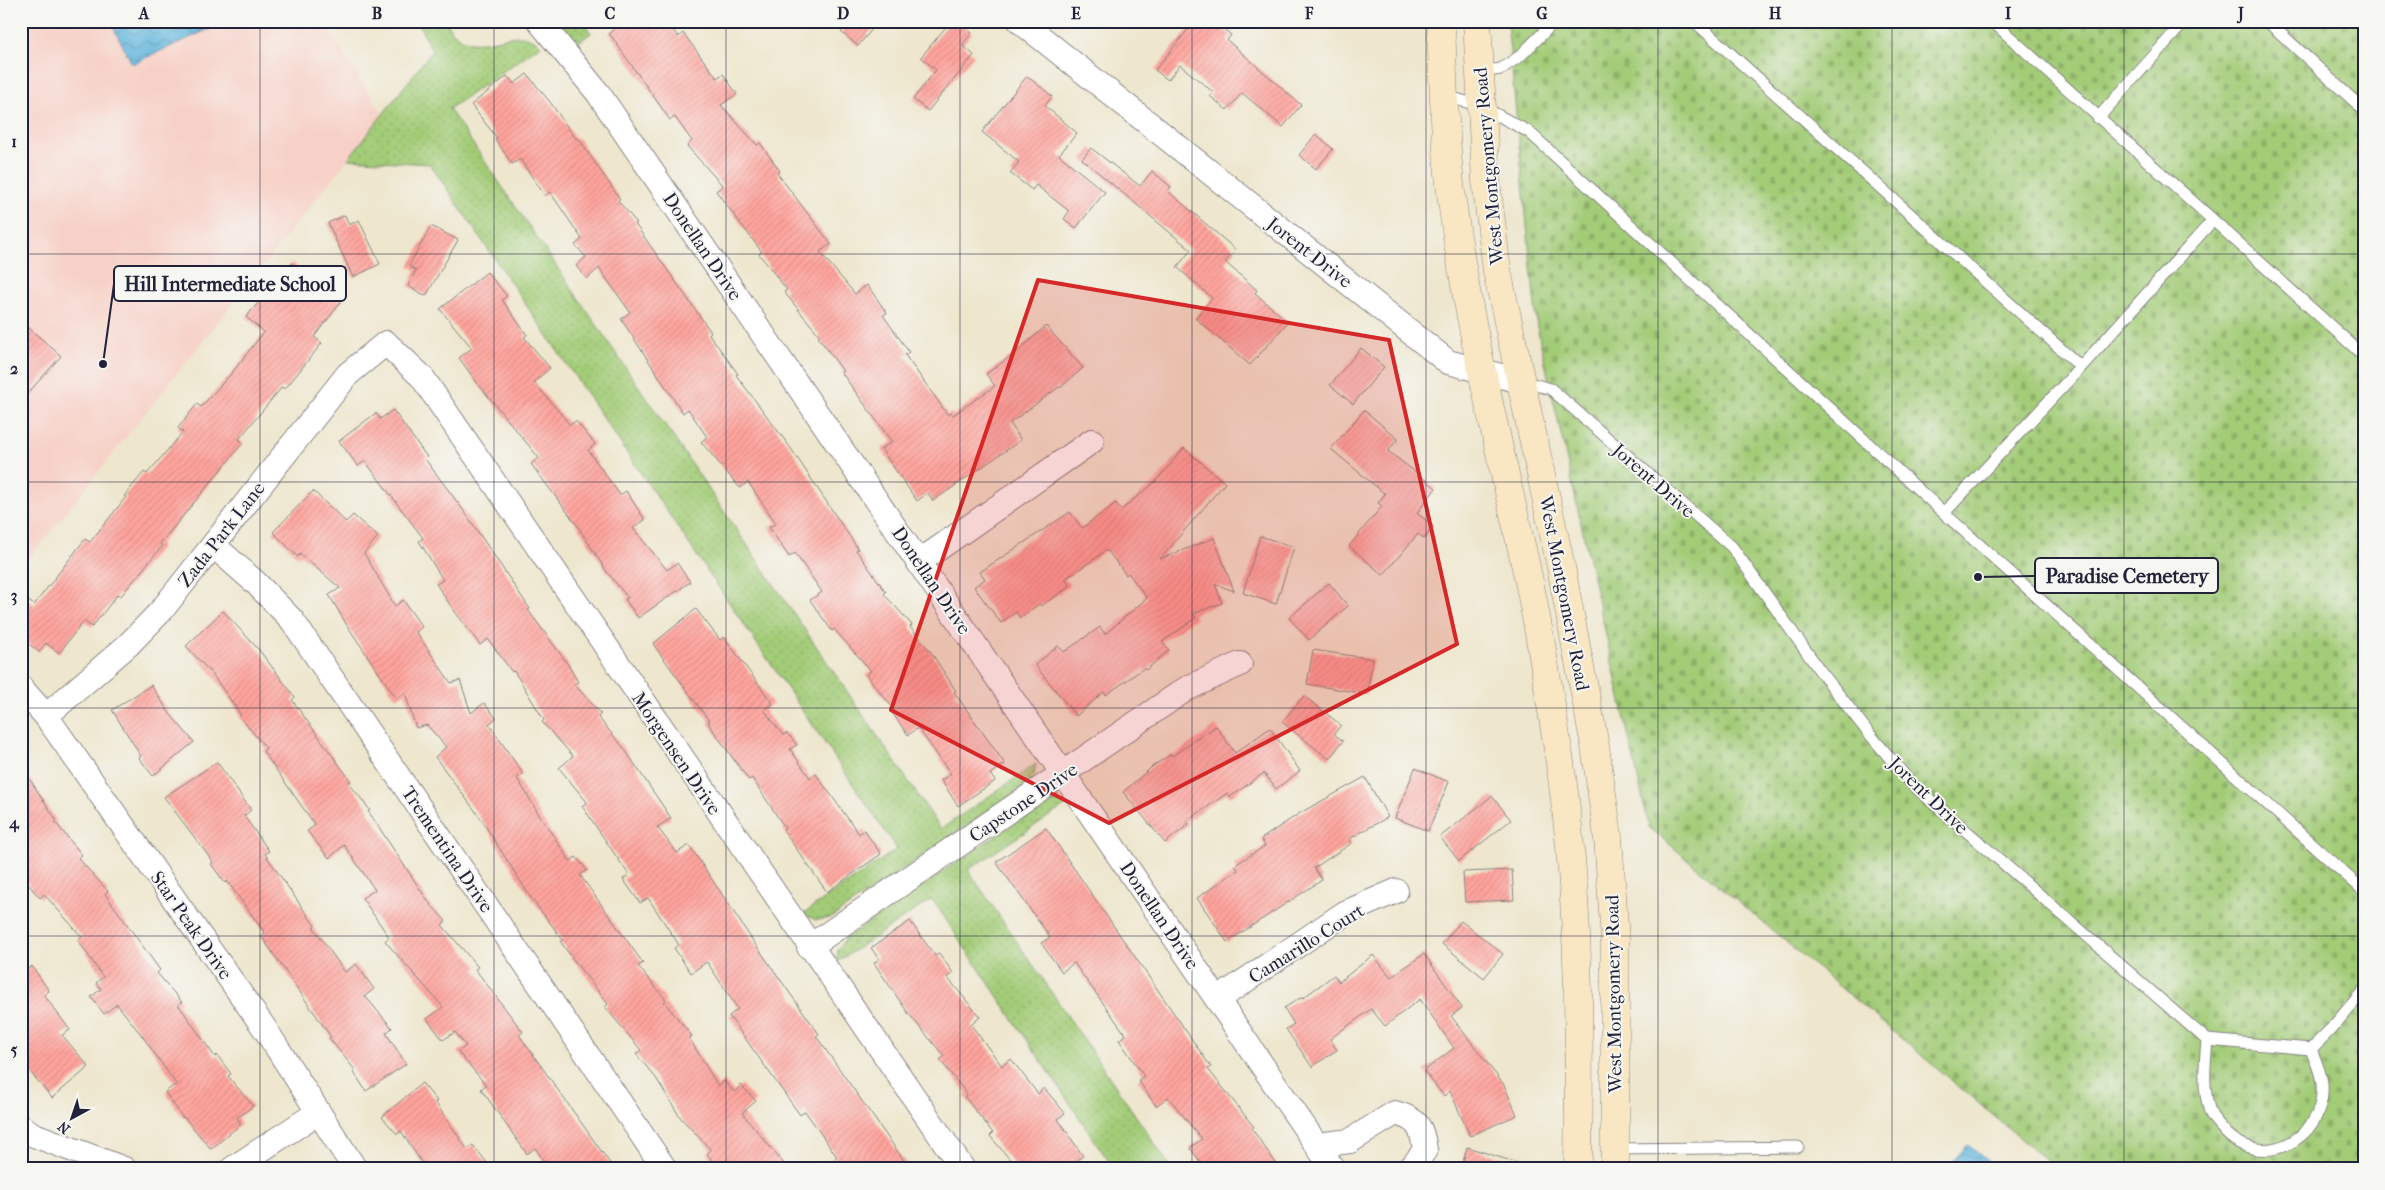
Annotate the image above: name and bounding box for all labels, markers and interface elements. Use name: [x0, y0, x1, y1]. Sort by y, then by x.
text: A: [138, 4, 150, 23]
text: B: [372, 4, 382, 23]
text: C: [605, 4, 616, 23]
text: D: [837, 4, 849, 23]
text: E: [1071, 4, 1081, 23]
text: F: [1304, 4, 1314, 23]
text: G: [1536, 4, 1548, 23]
text: H: [1769, 4, 1782, 23]
text: I: [2005, 4, 2012, 23]
text: J: [2236, 4, 2244, 24]
street label: West Montgomery Road: [1469, 66, 1509, 267]
text: 1: [11, 132, 17, 151]
street label: Donellan Drive: [658, 189, 746, 305]
street label: Jorent Drive: [1261, 212, 1356, 293]
callout: Hill Intermediate School: [114, 266, 346, 301]
text: Hill Intermediate School: [124, 273, 336, 296]
text: 2: [10, 359, 18, 378]
street label: Jorent Drive: [1606, 438, 1699, 522]
street label: Zada Park Lane: [174, 478, 270, 592]
street label: West Montgomery Road: [1534, 493, 1594, 693]
street label: Donellan Drive: [887, 523, 975, 639]
callout: Paradise Cemetery: [2035, 558, 2218, 593]
text: Paradise Cemetery: [2045, 565, 2210, 588]
text: 3: [11, 586, 17, 606]
street label: Morgensen Drive: [627, 688, 725, 819]
street label: Jorent Drive: [1883, 751, 1973, 839]
street label: Capstone Drive: [965, 758, 1082, 847]
street label: Trementina Drive: [397, 782, 498, 917]
text: 4: [8, 813, 20, 833]
street label: Donellan Drive: [1115, 858, 1203, 974]
street label: Star Peak Drive: [146, 867, 237, 984]
street label: West Montgomery Road: [1601, 894, 1627, 1094]
street label: Camarillo Court: [1245, 899, 1368, 988]
text: 5: [11, 1040, 18, 1059]
north arrow: [48, 1092, 98, 1142]
text: N: [54, 1117, 73, 1138]

